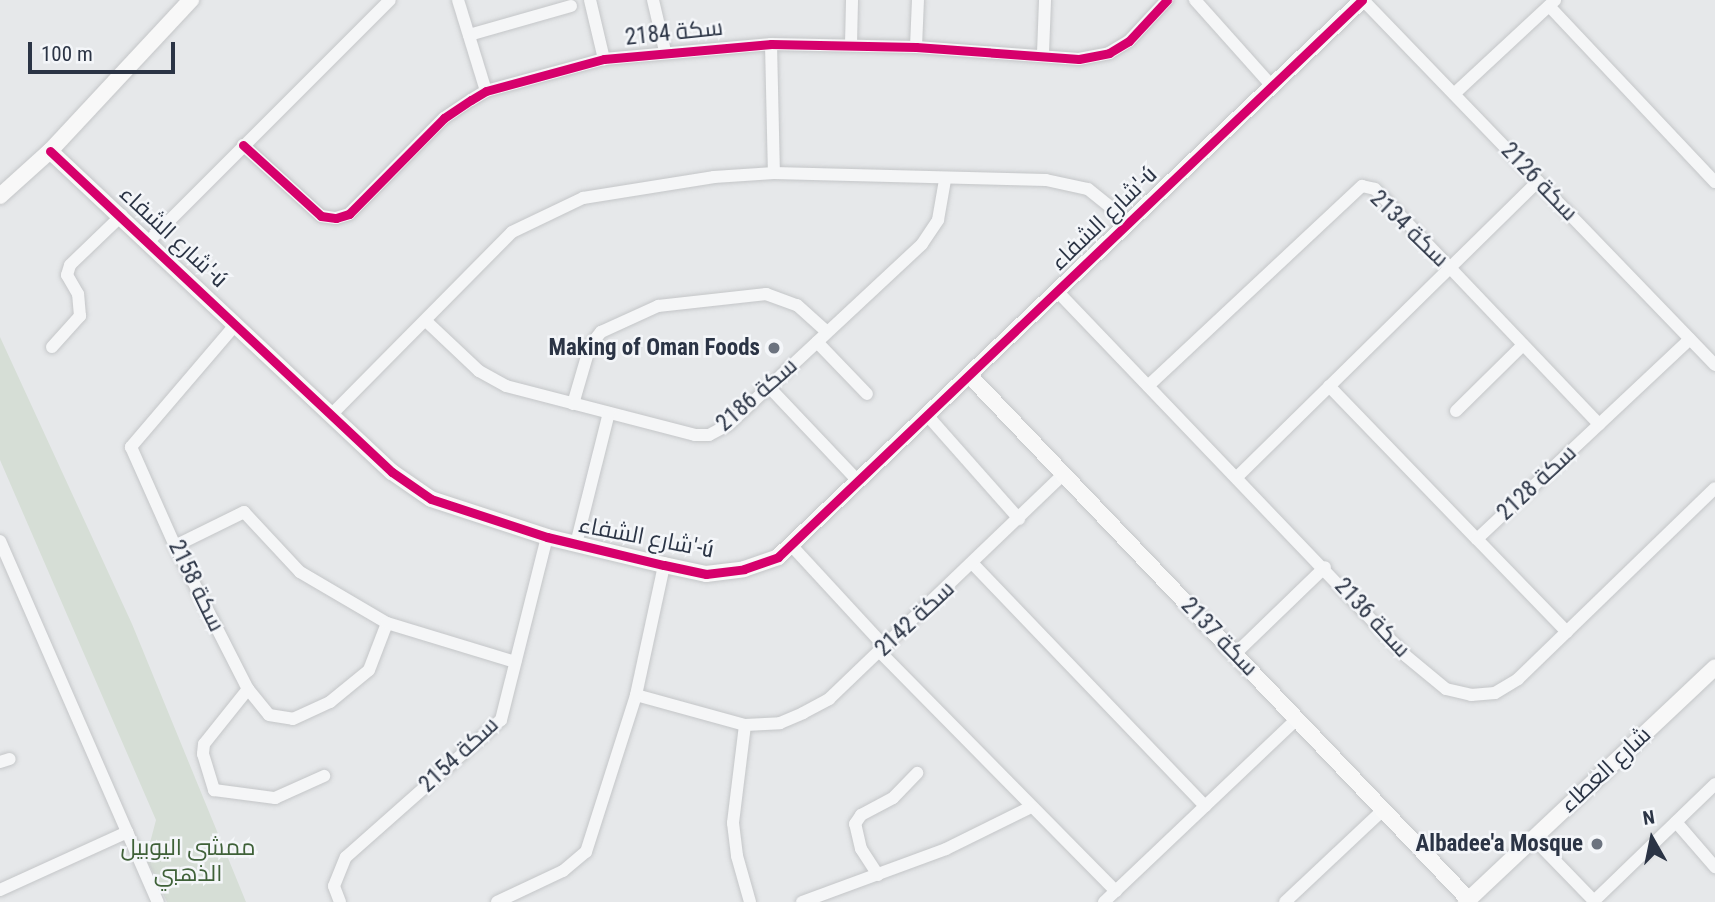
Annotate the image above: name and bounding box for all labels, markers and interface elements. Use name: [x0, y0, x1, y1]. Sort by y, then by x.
street label: سكة 2184: [624, 14, 724, 52]
scale bar: [32, 28, 178, 72]
text: 100 m: [41, 42, 93, 66]
street label: سكة 2126: [1495, 137, 1583, 227]
street label: شارع الشفاء'-ú: [1045, 162, 1163, 276]
street label: شارع الشفاء'-ú: [114, 180, 232, 294]
street label: سكة 2134: [1364, 185, 1454, 273]
place label: Making of Oman Foods: [549, 334, 760, 362]
marker: Making of Oman Foods: [766, 340, 782, 356]
street label: سكة 2186: [711, 352, 803, 438]
street label: سكة 2128: [1492, 439, 1582, 527]
street label: شارع الشفاء'-ú: [576, 511, 716, 565]
street label: سكة 2158: [162, 536, 230, 636]
street label: سكة 2136: [1328, 573, 1416, 663]
street label: سكة 2142: [870, 575, 960, 663]
street label: سكة 2137: [1175, 592, 1263, 682]
street label: سكة 2154: [414, 711, 504, 799]
street label: شارع العطاء: [1555, 721, 1657, 819]
north arrow: [1617, 804, 1687, 874]
text: N: [1641, 805, 1656, 830]
place label: Albadee'a Mosque: [1416, 830, 1583, 858]
park label: ممشى اليوبيل الذهبي: [121, 834, 255, 888]
marker: Albadee'a Mosque: [1589, 836, 1605, 852]

